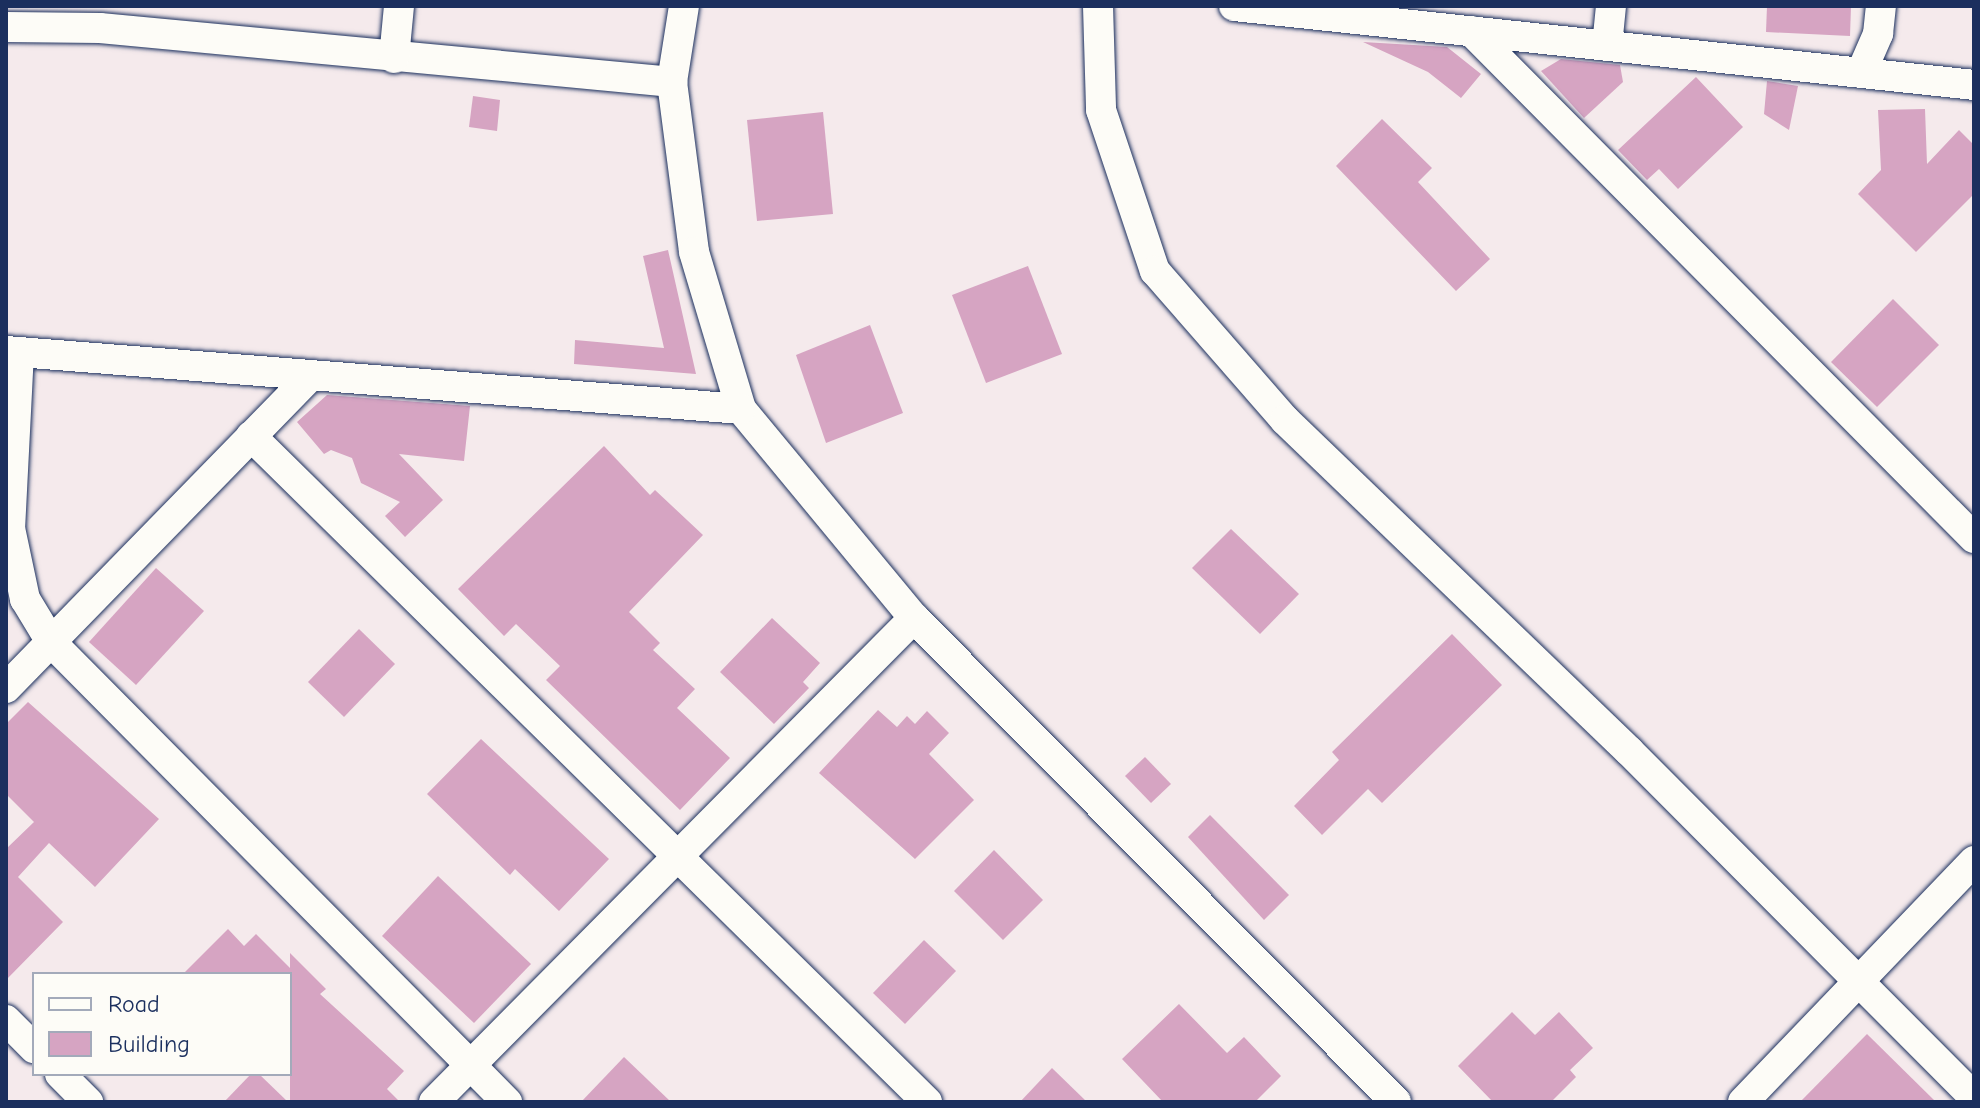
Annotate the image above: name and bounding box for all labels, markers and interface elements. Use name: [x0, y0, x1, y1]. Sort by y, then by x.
legend: [32, 972, 292, 1076]
text: Road: [108, 990, 160, 1018]
text: Building: [108, 1030, 190, 1058]

